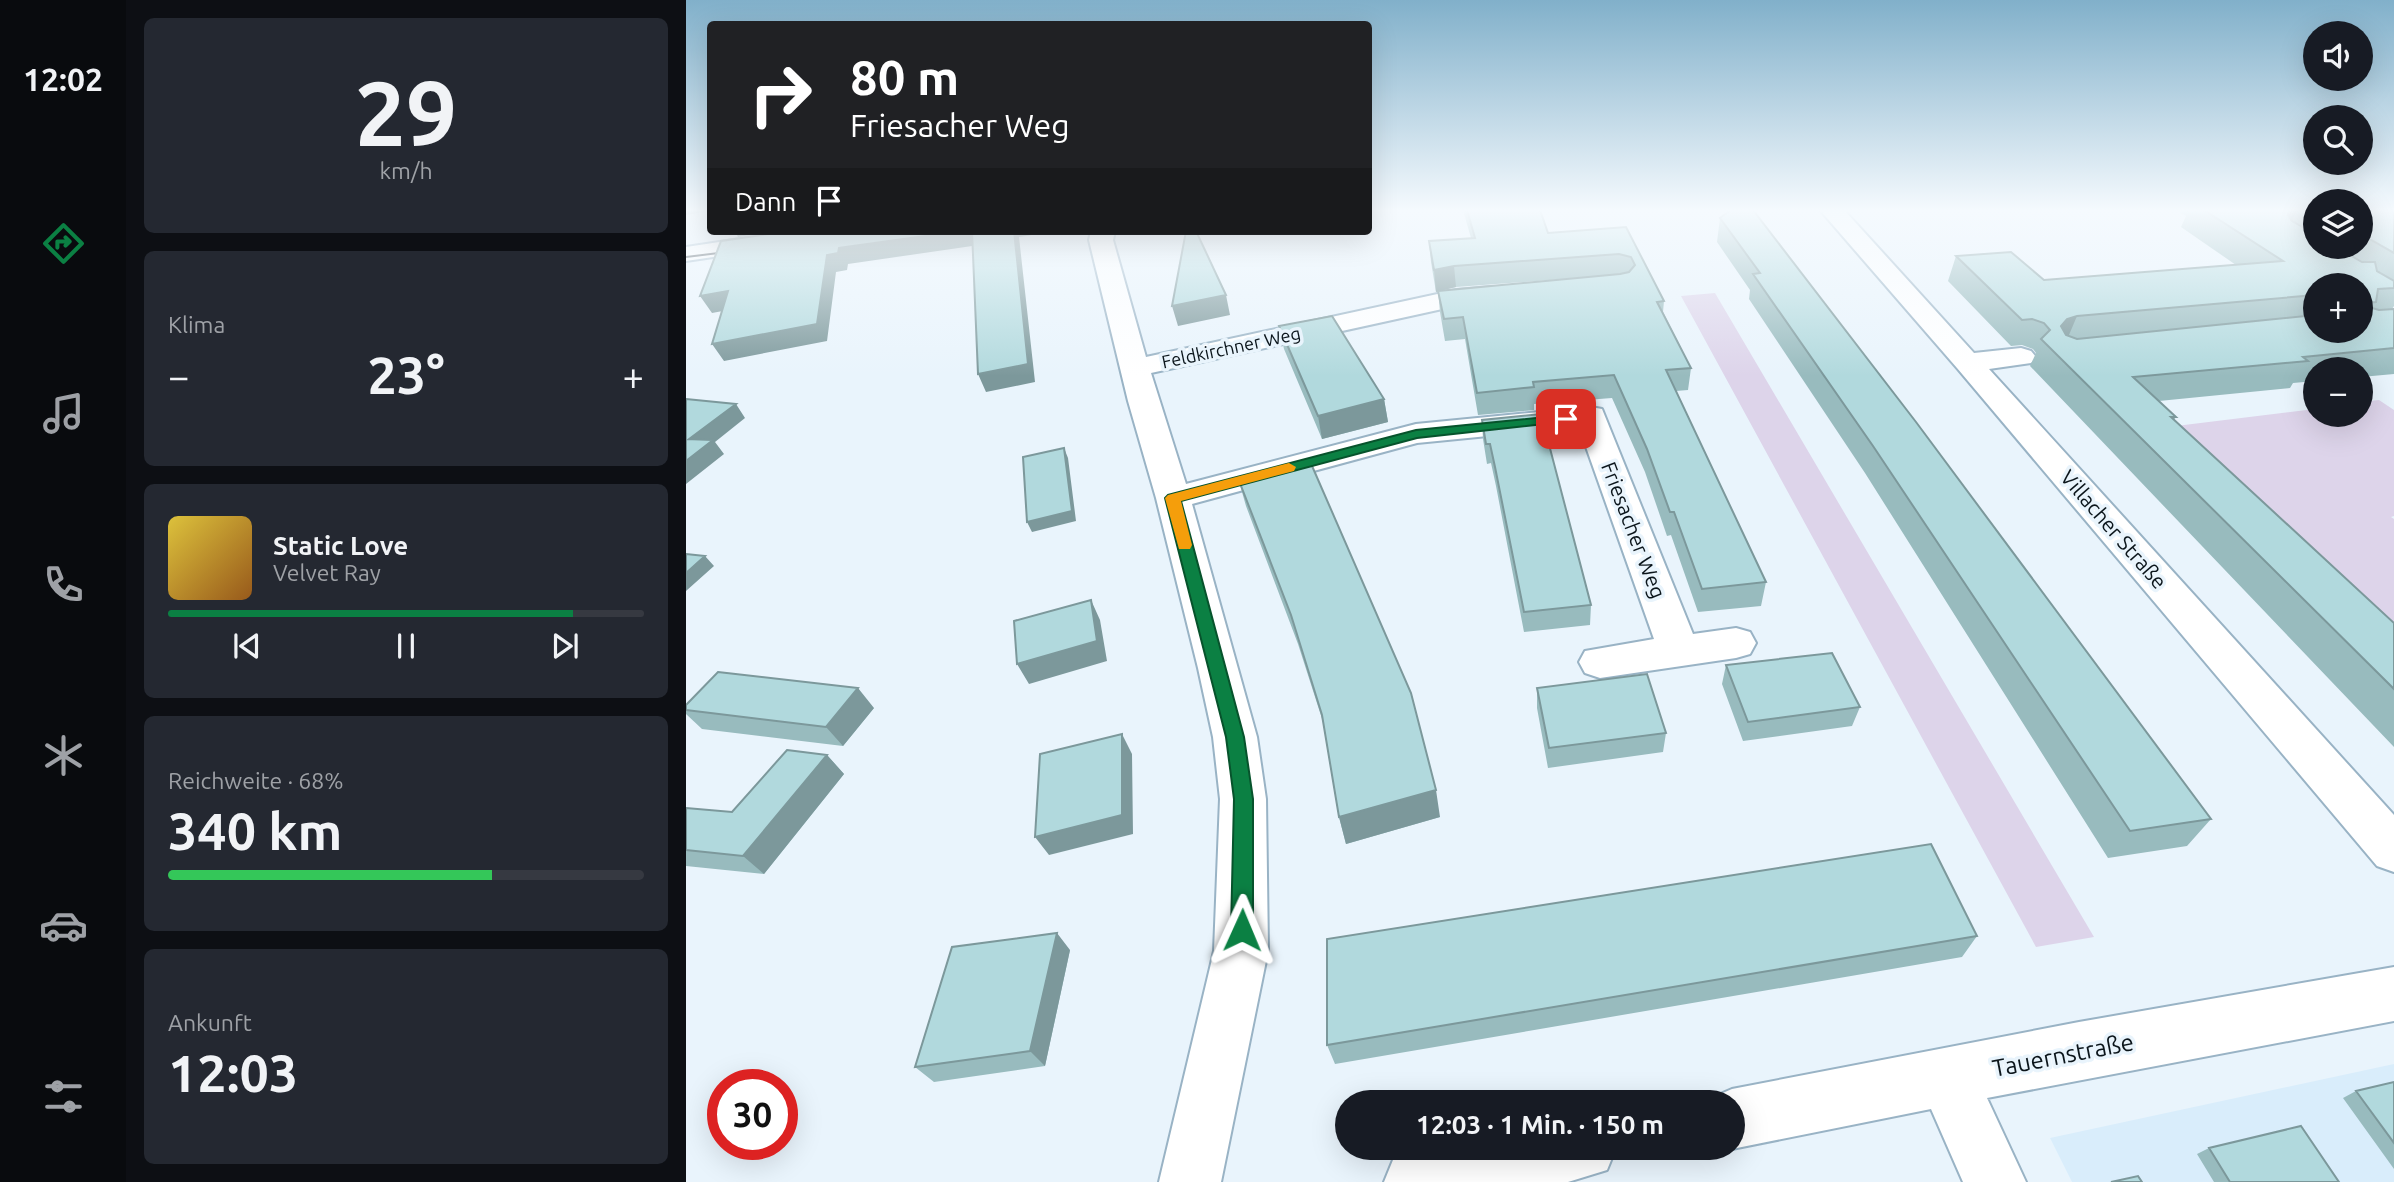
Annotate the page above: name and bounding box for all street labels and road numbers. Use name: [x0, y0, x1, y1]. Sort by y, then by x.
street label: Feldkirchner Weg: [1160, 323, 1302, 371]
street label: Friesacher Weg: [1597, 458, 1671, 602]
street label: Villacher Straße: [2056, 465, 2172, 593]
street label: Tauernstraße: [1990, 1028, 2136, 1082]

